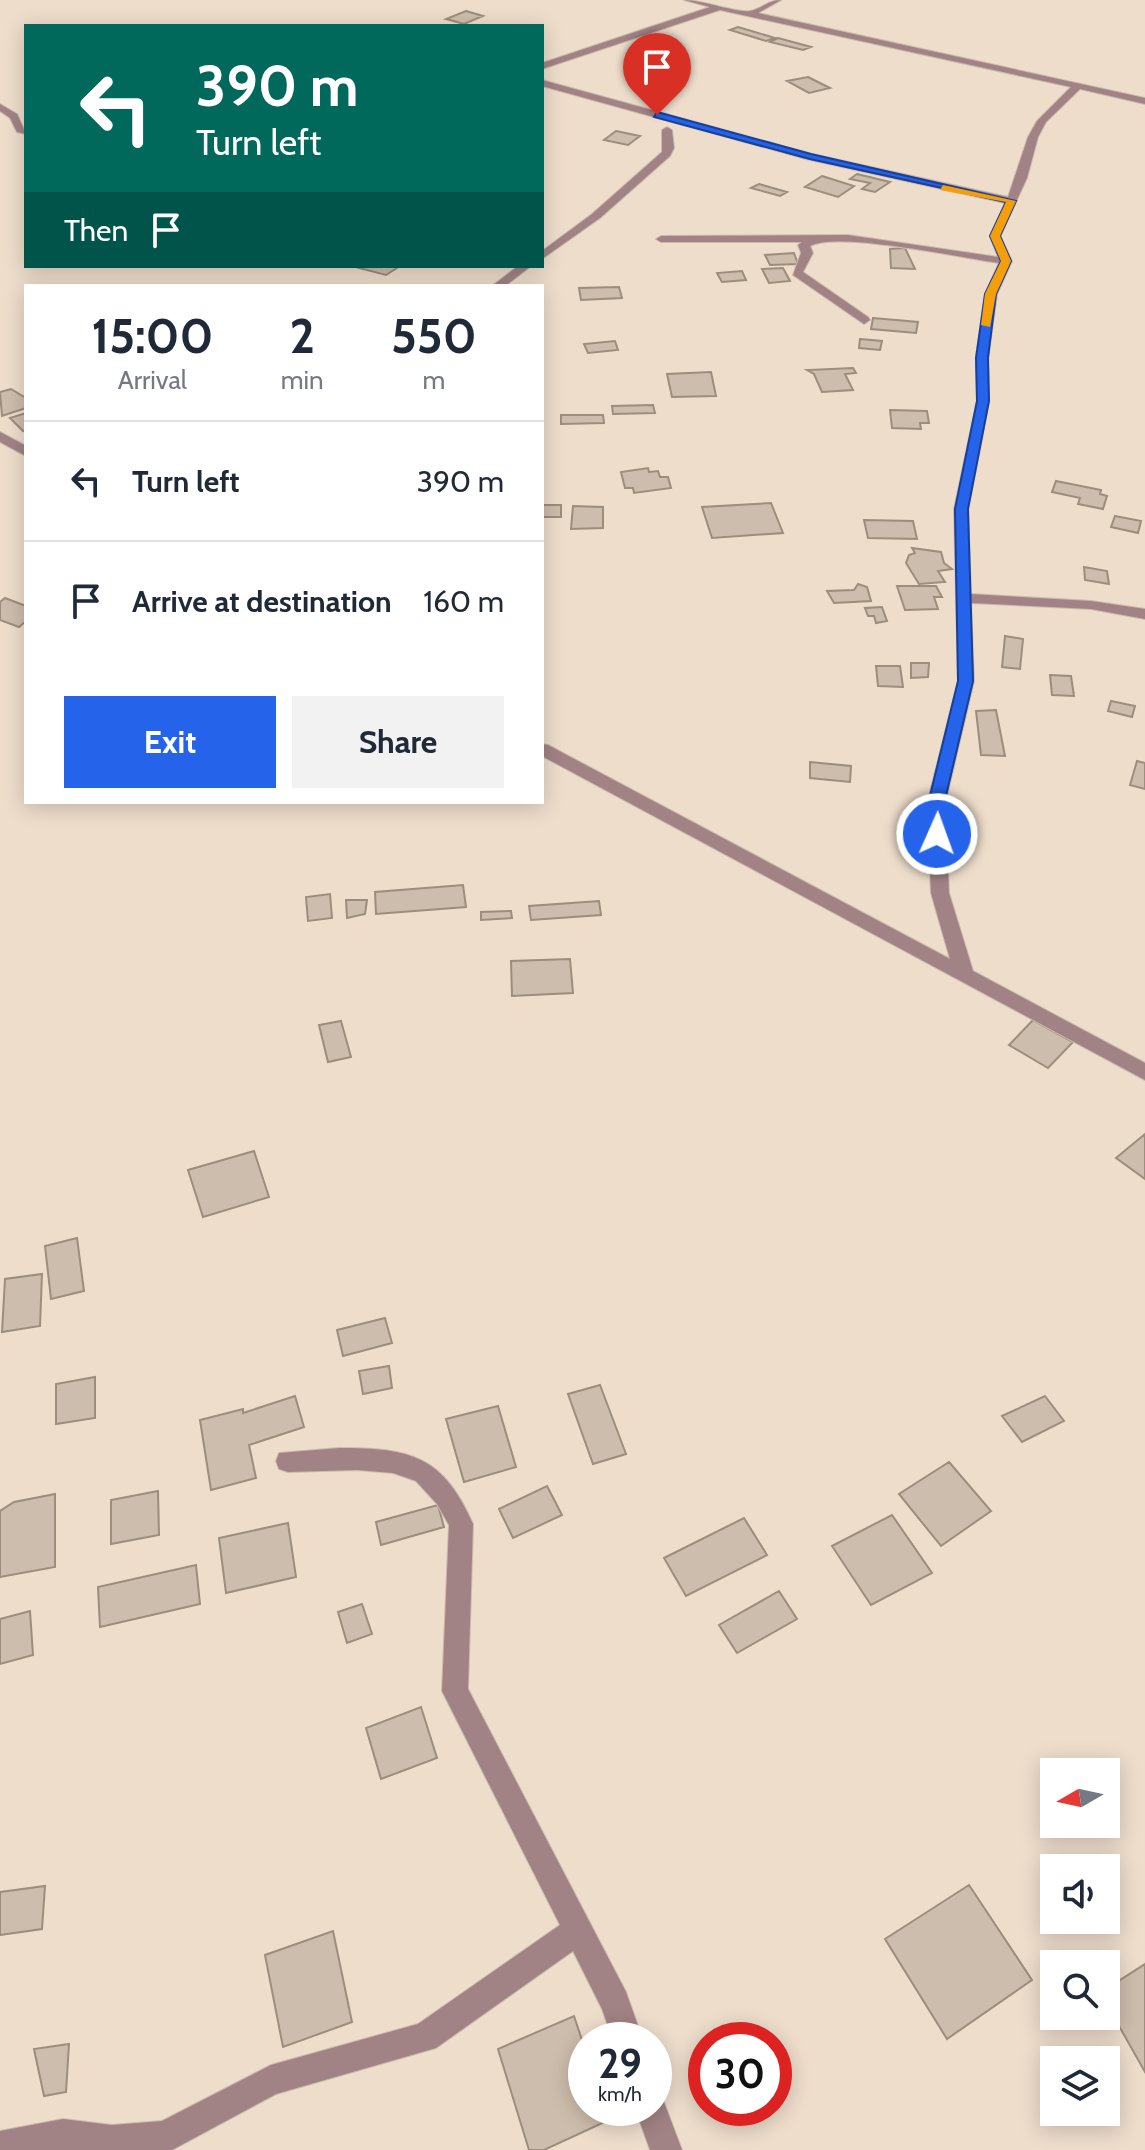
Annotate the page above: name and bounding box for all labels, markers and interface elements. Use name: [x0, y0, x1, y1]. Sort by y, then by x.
pin: [623, 33, 691, 115]
icon: arrive: [635, 45, 679, 89]
text: 390 m: [196, 52, 358, 120]
icon: left: [64, 56, 168, 160]
text: Turn left: [196, 120, 321, 164]
icon: arrive: [144, 208, 188, 252]
text: Then: [64, 212, 128, 249]
text: 15:00: [91, 307, 213, 365]
text: 2: [290, 307, 315, 365]
text: 550: [391, 307, 477, 365]
text: Arrival: [118, 364, 187, 396]
text: min: [281, 364, 324, 396]
text: m: [422, 364, 445, 396]
icon: left: [64, 459, 108, 503]
text: Turn left: [132, 463, 240, 500]
text: 390 m: [417, 463, 504, 500]
icon: arrive: [64, 579, 108, 623]
text: Arrive at destination: [132, 583, 392, 620]
text: 160 m: [423, 583, 504, 620]
button: Exit: [64, 696, 276, 788]
button: Share: [292, 696, 504, 788]
position arrow: [895, 792, 979, 876]
north arrow: [1040, 1758, 1120, 1838]
map controls: [1040, 1758, 1120, 2126]
button: sound: [1040, 1854, 1120, 1934]
button: search: [1040, 1950, 1120, 2030]
speed limit sign: 30: [688, 2022, 792, 2126]
text: 29: [598, 2039, 642, 2088]
button: layers: [1040, 2046, 1120, 2126]
text: km/h: [598, 2082, 642, 2106]

